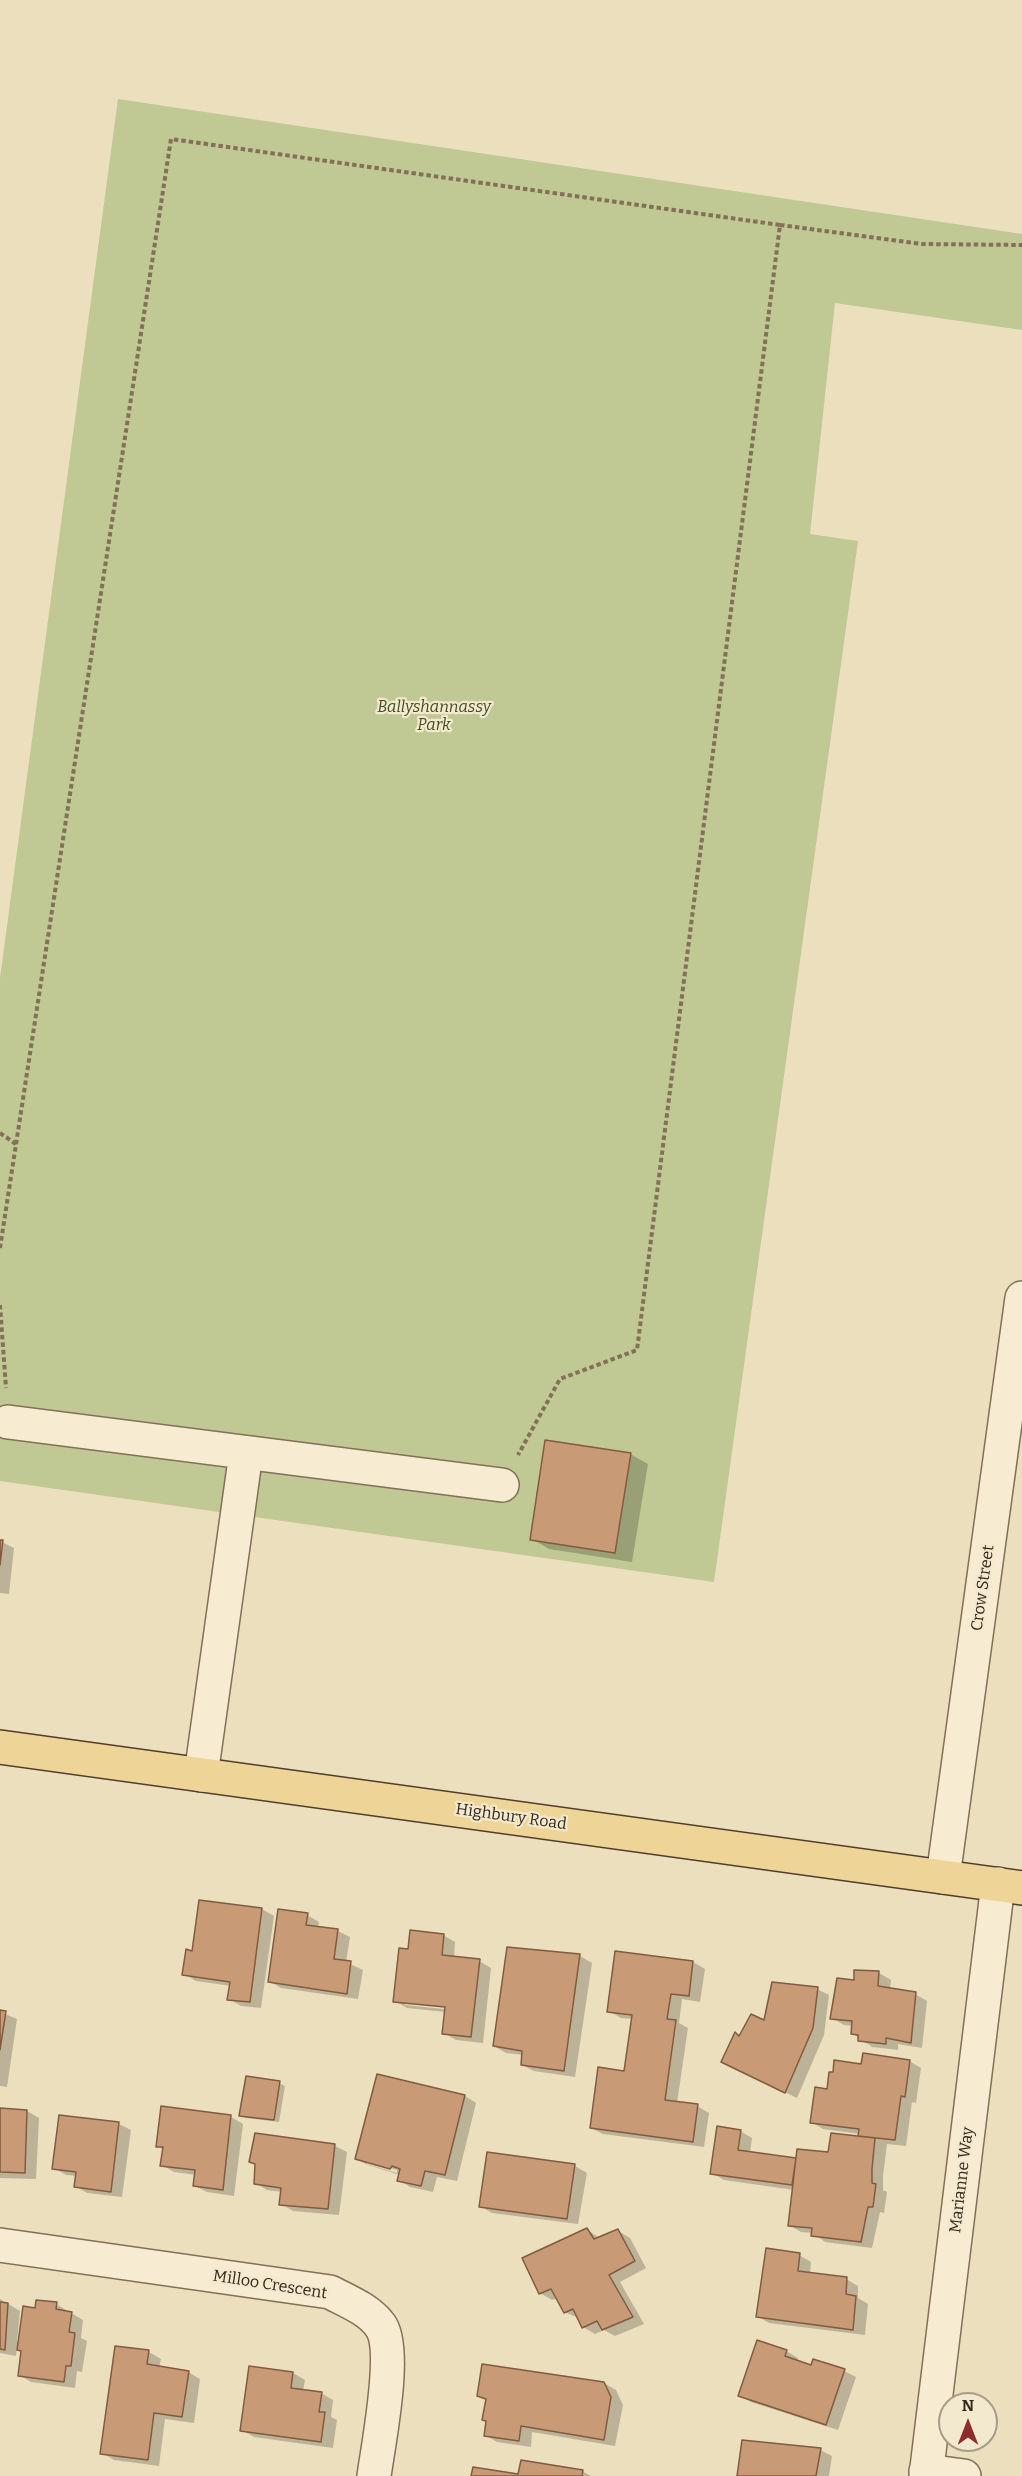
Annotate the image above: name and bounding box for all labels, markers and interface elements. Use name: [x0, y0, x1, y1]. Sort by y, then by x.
park label: Ballyshannassy Park: [377, 698, 491, 736]
street label: Crow Street: [967, 1544, 999, 1632]
street label: Highbury Road: [454, 1800, 568, 1834]
street label: Marianne Way: [946, 2126, 978, 2234]
street label: Milloo Crescent: [212, 2266, 328, 2304]
north arrow: [938, 2392, 998, 2452]
text: N: [962, 2396, 974, 2415]

